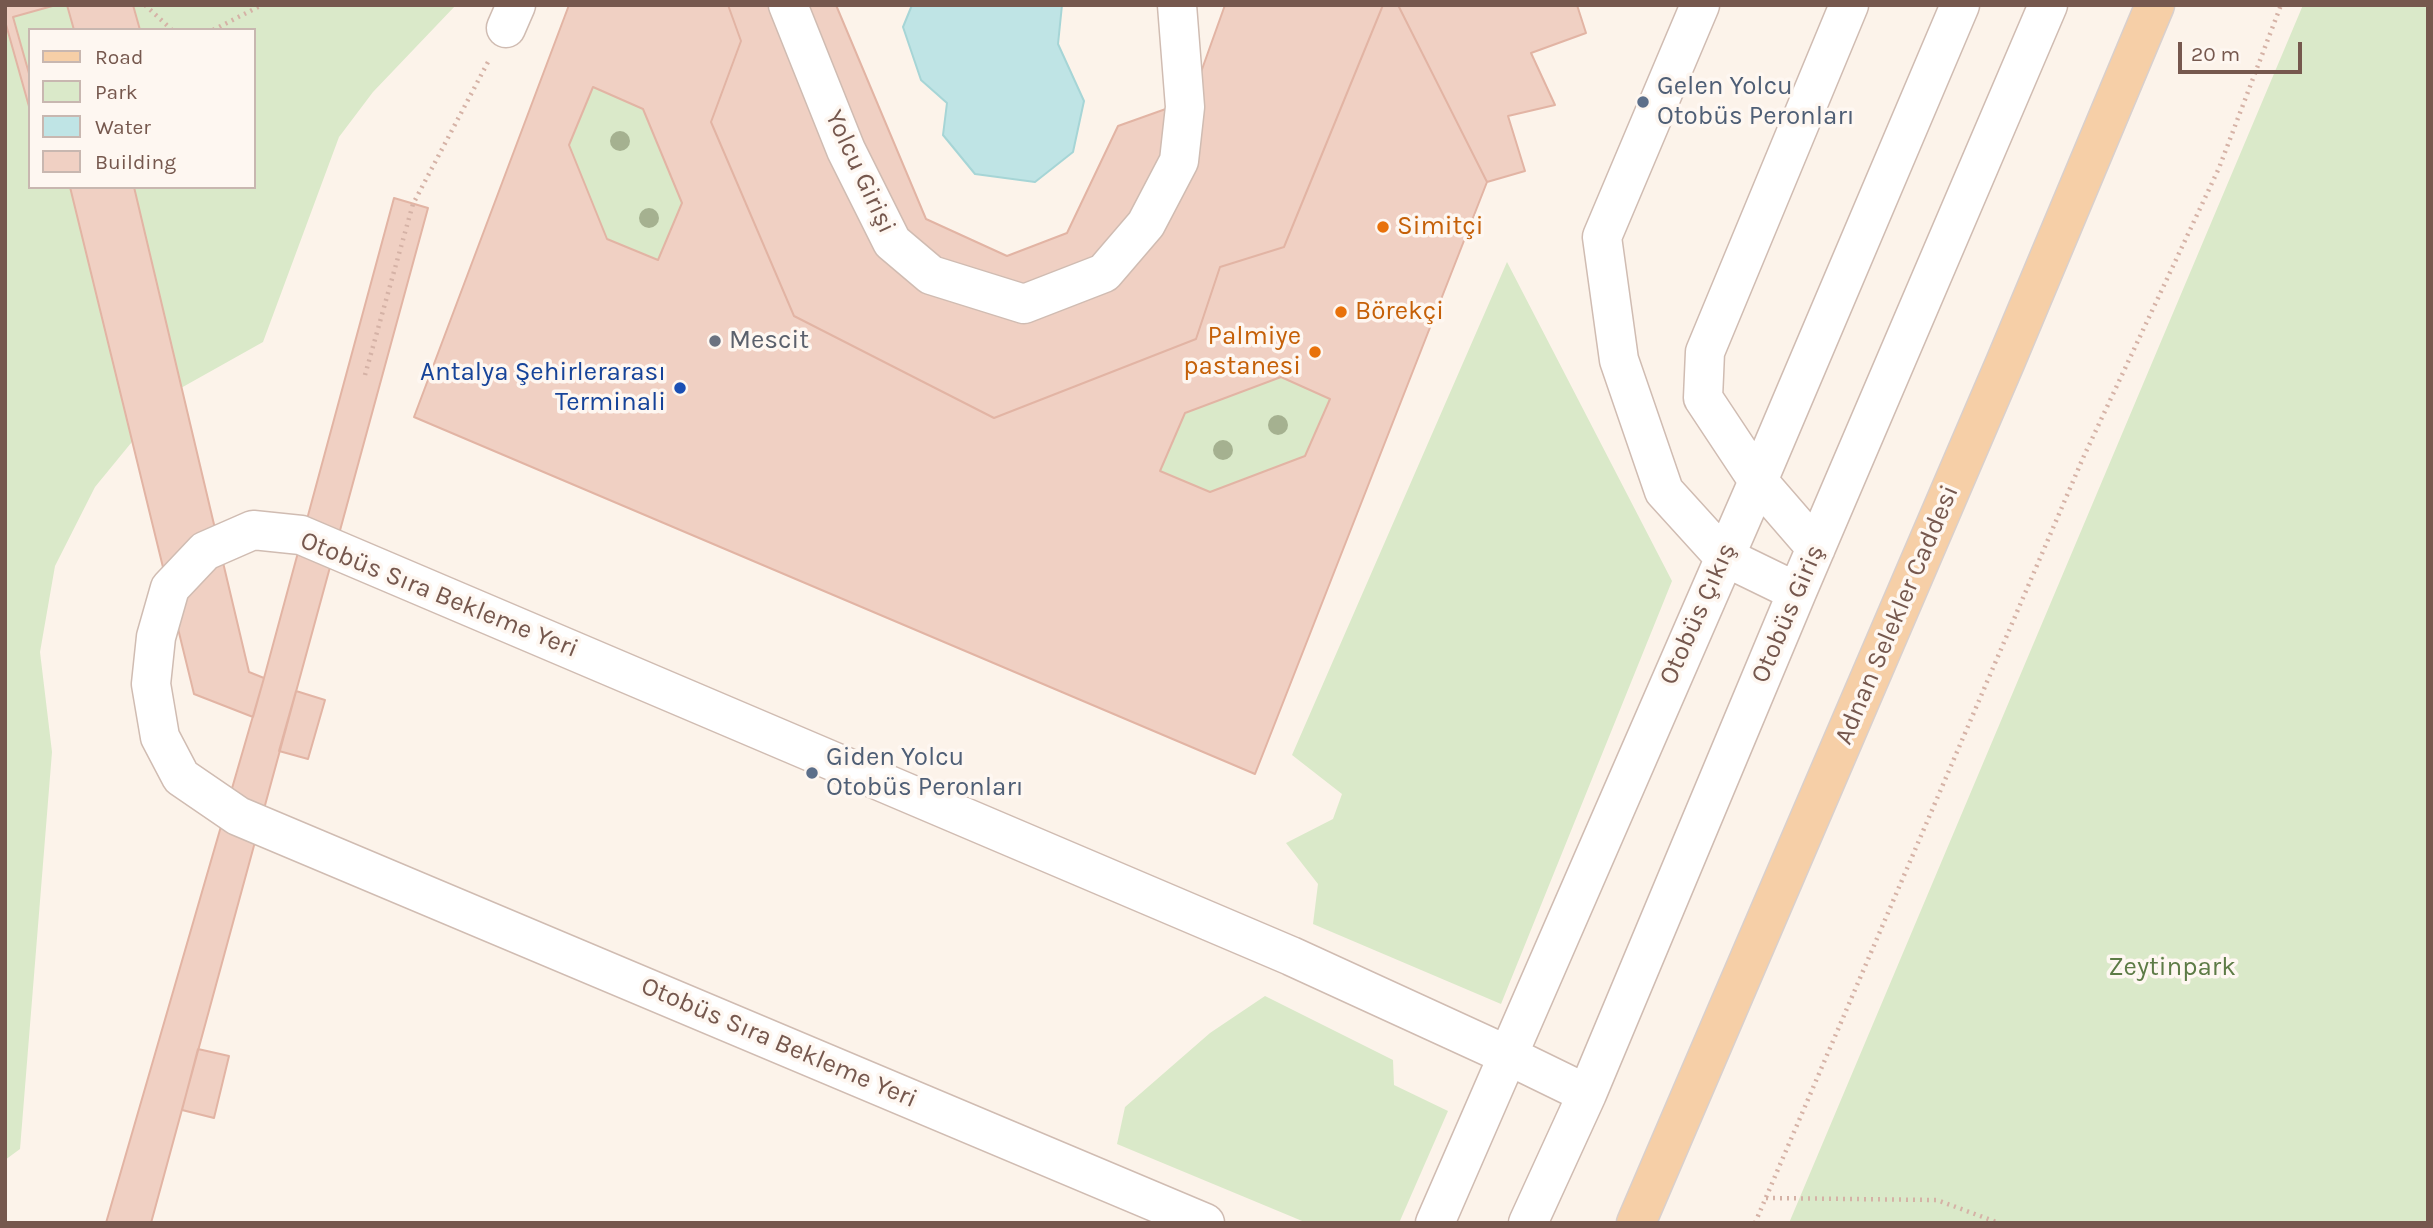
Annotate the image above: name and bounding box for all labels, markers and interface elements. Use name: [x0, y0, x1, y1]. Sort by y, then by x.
legend: [28, 28, 256, 189]
scale bar: [2181, 28, 2305, 72]
text: 20 m: [2191, 42, 2240, 66]
text: Road: [95, 45, 143, 69]
place label: Gelen Yolcu Otobüs Peronları: [1657, 71, 1855, 132]
text: Park: [95, 80, 138, 104]
marker: Gelen Yolcu Otobüs Peronları: [1635, 94, 1651, 110]
street label: Yolcu Girişi: [818, 105, 902, 239]
text: Water: [95, 115, 151, 139]
text: Building: [95, 150, 176, 174]
place label: Simitçi: [1397, 211, 1483, 243]
marker: Simitçi: [1375, 219, 1391, 235]
place label: Börekçi: [1355, 296, 1444, 328]
marker: Börekçi: [1333, 304, 1349, 320]
place label: Palmiye pastanesi: [1183, 321, 1301, 382]
place label: Mescit: [729, 325, 809, 357]
marker: Mescit: [707, 333, 723, 349]
marker: Palmiye pastanesi: [1307, 344, 1323, 360]
place label: Antalya Şehirlerarası Terminali: [420, 357, 666, 418]
marker: Antalya Şehirlerarası Terminali: [672, 380, 688, 396]
street label: Adnan Selekler Caddesi: [1828, 481, 1966, 749]
street label: Otobüs Sıra Bekleme Yeri: [296, 525, 582, 665]
street label: Otobüs Çıkış: [1653, 538, 1743, 690]
street label: Otobüs Giriş: [1745, 540, 1831, 688]
place label: Giden Yolcu Otobüs Peronları: [826, 742, 1024, 804]
marker: Giden Yolcu Otobüs Peronları: [804, 765, 820, 781]
park label: Zeytinpark: [2108, 952, 2236, 984]
street label: Otobüs Sıra Bekleme Yeri: [636, 971, 922, 1115]

